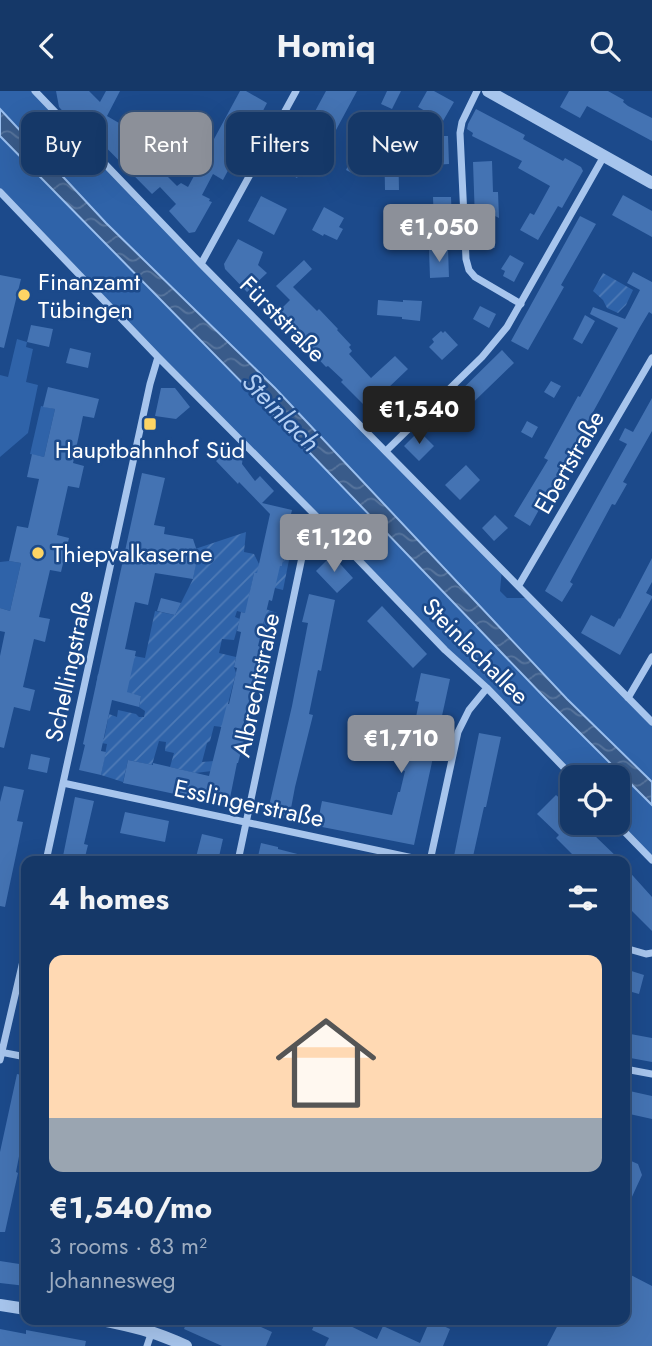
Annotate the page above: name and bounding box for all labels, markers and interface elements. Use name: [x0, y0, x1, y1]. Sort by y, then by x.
text: Homiq: [277, 23, 375, 69]
icon: back: [28, 27, 66, 65]
icon: search: [586, 27, 624, 65]
chip: Buy: [21, 112, 106, 175]
chip: Rent: [120, 112, 212, 175]
chip: Filters: [226, 112, 334, 175]
chip: New: [348, 112, 442, 175]
pin: €1,050: [382, 205, 496, 264]
text: €1,050: [399, 210, 479, 244]
place label: Finanzamt Tübingen: [38, 264, 140, 327]
street label: Fürststraße: [232, 268, 334, 370]
marker: Finanzamt Tübingen: [16, 287, 32, 303]
water label: Steinlach: [233, 363, 329, 461]
pin: €1,540: [362, 387, 476, 446]
text: €1,540: [379, 392, 459, 426]
street label: Ebertstraße: [525, 404, 613, 520]
marker: Hauptbahnhof Süd: [142, 416, 158, 432]
place label: Hauptbahnhof Süd: [55, 432, 245, 467]
pin: €1,120: [277, 515, 391, 574]
text: €1,120: [296, 520, 372, 554]
place label: Thiepvalkaserne: [52, 536, 213, 571]
marker: Thiepvalkaserne: [30, 545, 46, 561]
street label: Schellingstraße: [36, 587, 102, 745]
street label: Steinlachallee: [415, 590, 537, 712]
street label: Albrechtstraße: [224, 610, 288, 760]
pin: €1,710: [344, 715, 458, 775]
text: €1,710: [363, 721, 439, 755]
map controls: [560, 765, 630, 835]
button: locate: [560, 765, 630, 835]
street label: Esslingerstraße: [171, 770, 327, 836]
text: 4 homes: [49, 877, 169, 920]
icon: filters: [564, 879, 602, 917]
icon: home: [263, 1000, 389, 1126]
text: €1,540/mo: [49, 1186, 212, 1229]
text: 3 rooms · 83 m²: [49, 1229, 207, 1263]
text: Johannesweg: [49, 1263, 176, 1297]

